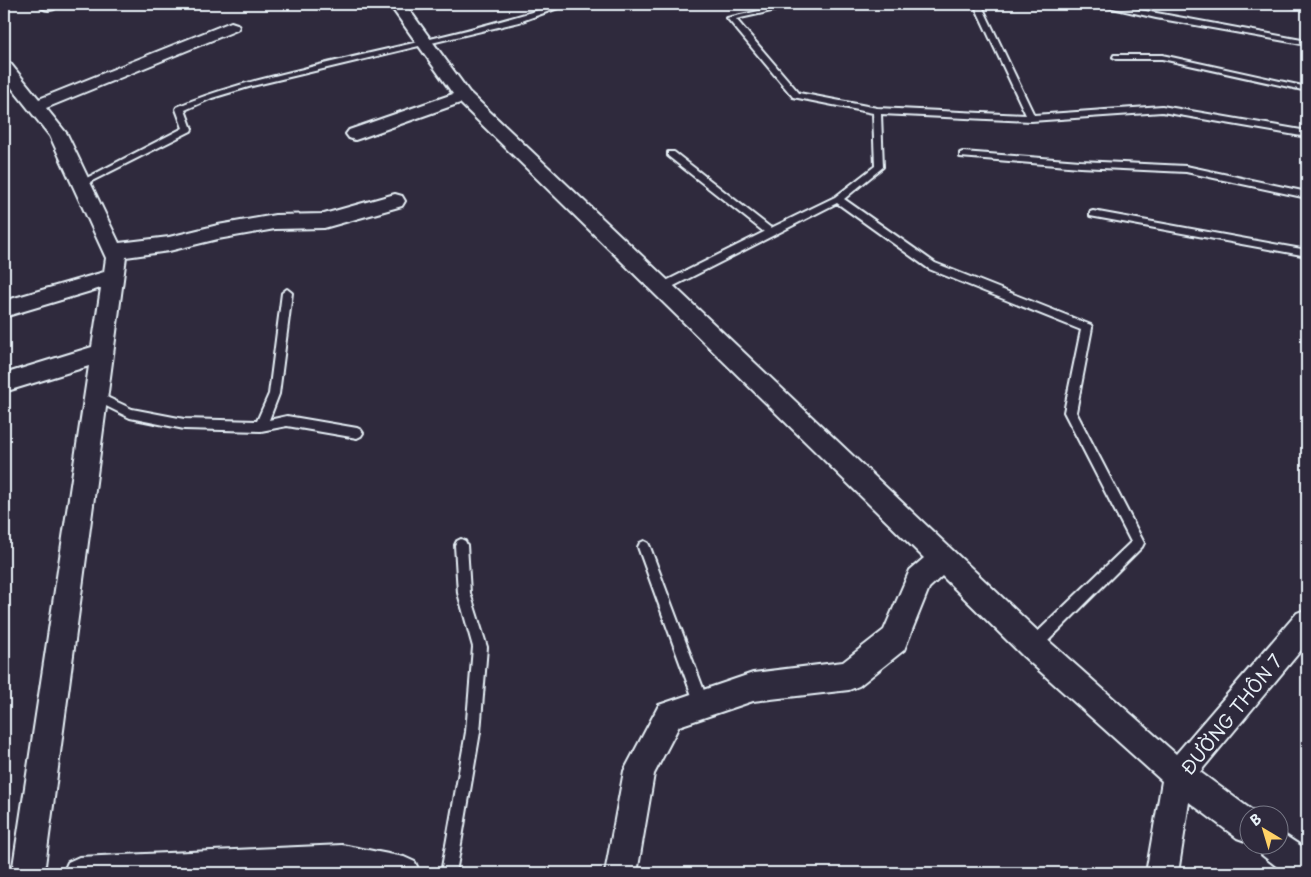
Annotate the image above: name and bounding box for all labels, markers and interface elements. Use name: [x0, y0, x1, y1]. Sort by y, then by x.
street label: ĐƯỜNG THÔN 7: [1174, 648, 1288, 780]
north arrow: [1238, 804, 1288, 854]
text: B: [1245, 808, 1266, 831]

